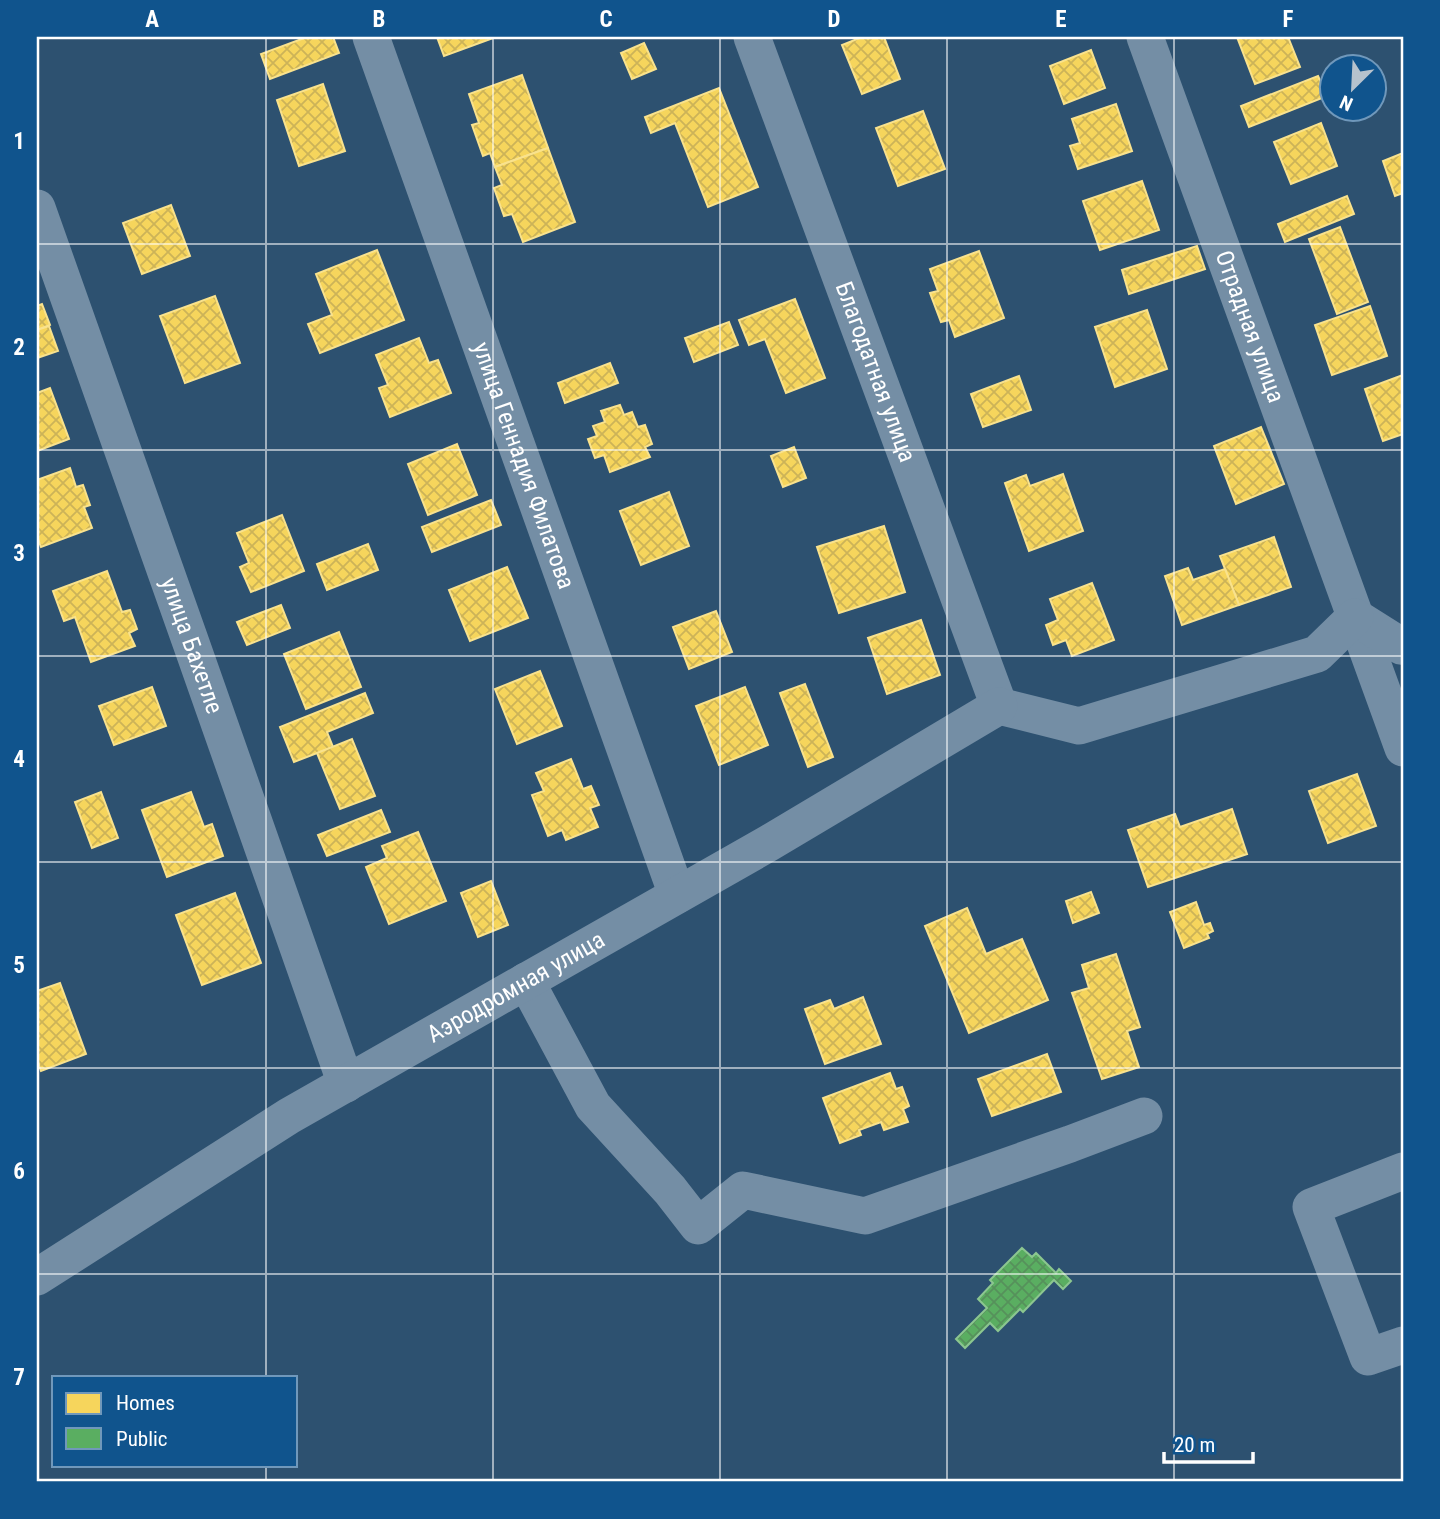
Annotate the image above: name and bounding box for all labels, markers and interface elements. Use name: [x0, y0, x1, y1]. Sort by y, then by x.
text: A: [145, 6, 159, 33]
text: B: [373, 6, 385, 33]
text: C: [599, 6, 613, 33]
text: D: [828, 6, 841, 33]
text: E: [1055, 6, 1067, 33]
text: F: [1283, 6, 1294, 33]
north arrow: [1318, 52, 1388, 122]
text: N: [1336, 90, 1356, 116]
text: 1: [13, 128, 25, 155]
street label: Отрадная улица: [1210, 247, 1290, 406]
street label: Благодатная улица: [830, 278, 922, 466]
text: 2: [13, 334, 25, 361]
street label: улица Геннадия Филатова: [467, 338, 581, 593]
text: 3: [13, 540, 25, 567]
street label: улица Бахетле: [155, 574, 229, 717]
text: 4: [13, 746, 25, 773]
street label: Аэродромная улица: [422, 926, 609, 1048]
text: 5: [13, 952, 25, 979]
text: 6: [13, 1158, 25, 1185]
text: 7: [13, 1364, 25, 1391]
legend: [52, 1376, 298, 1466]
text: Homes: [116, 1391, 175, 1415]
scale bar: [1164, 1421, 1253, 1465]
text: Public: [116, 1427, 168, 1451]
text: 20 m: [1174, 1433, 1215, 1457]

